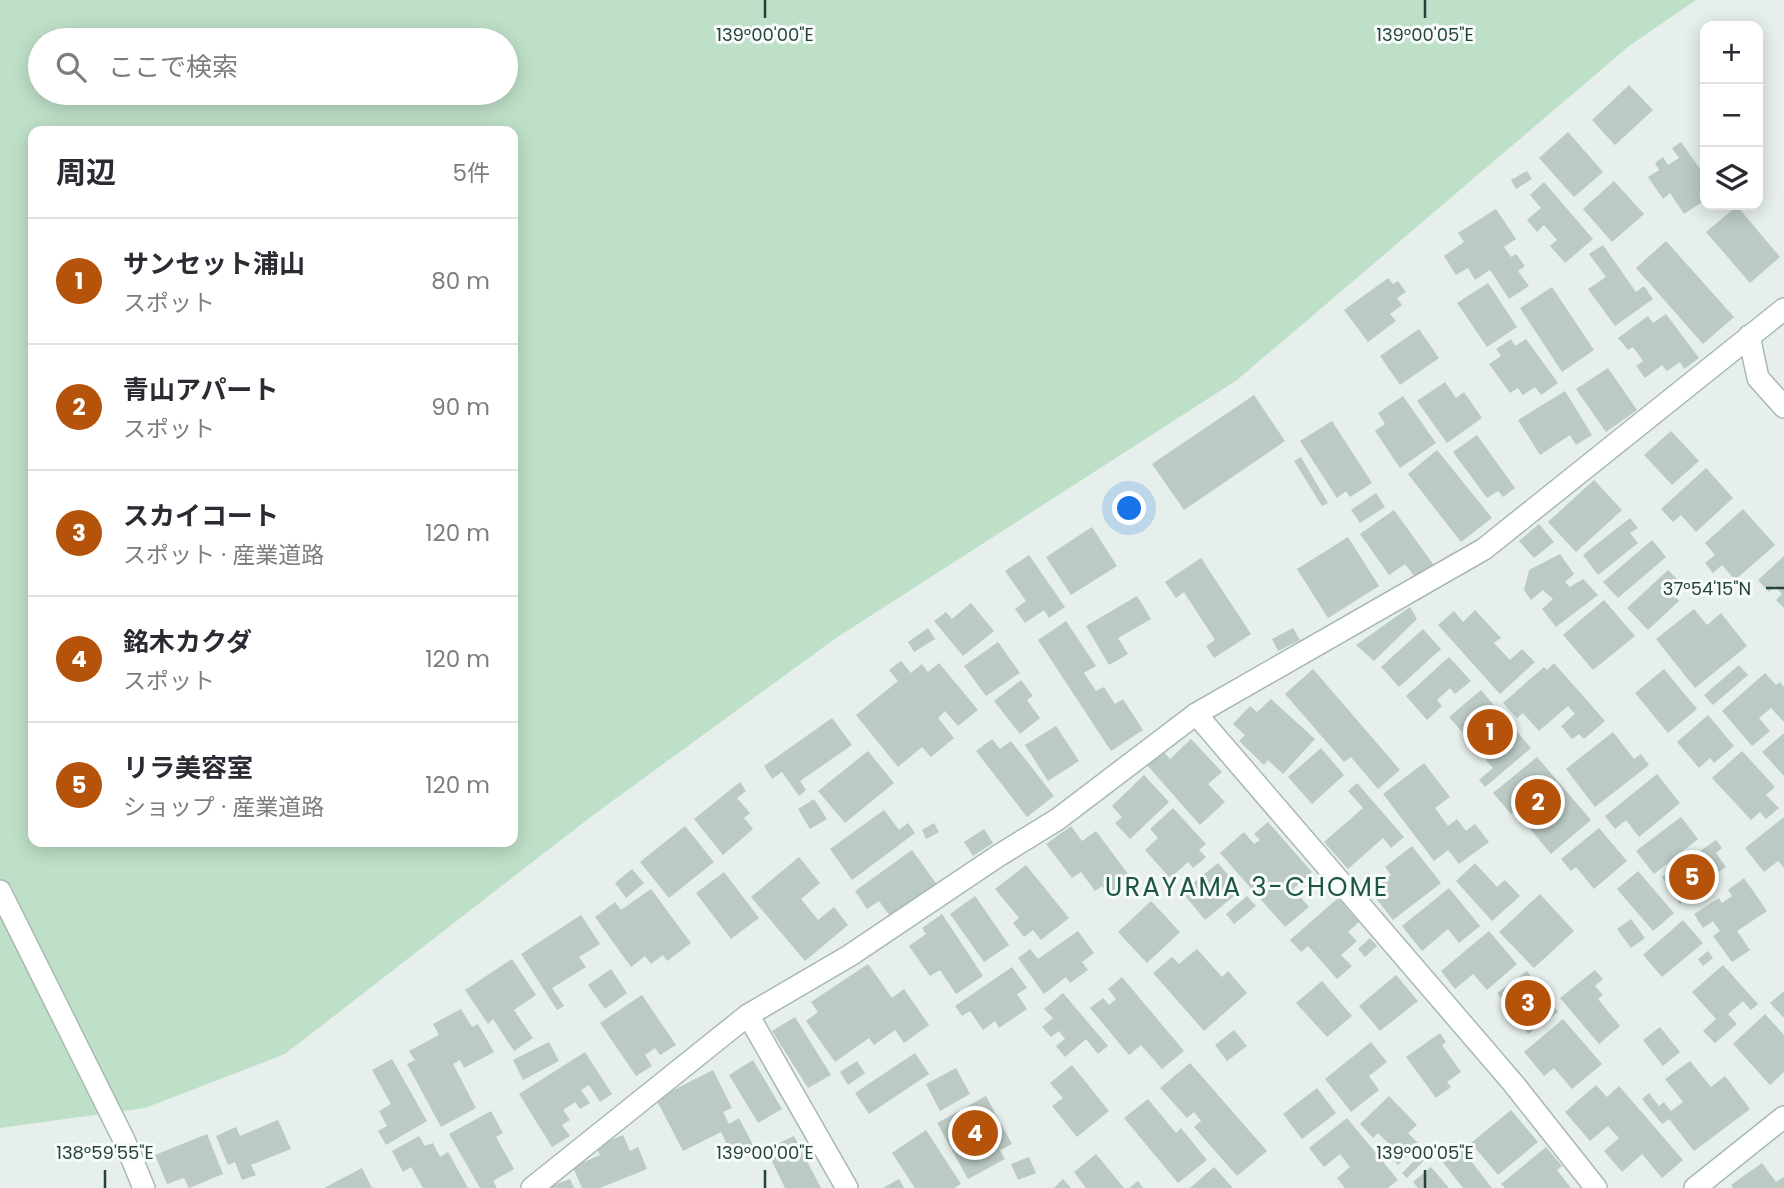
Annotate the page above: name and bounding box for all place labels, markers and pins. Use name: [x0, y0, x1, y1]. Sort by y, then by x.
pin: 1: [1467, 706, 1513, 758]
pin: 2: [1515, 776, 1561, 828]
pin: 5: [1669, 851, 1715, 903]
pin: 3: [1505, 977, 1551, 1029]
pin: 4: [952, 1107, 998, 1159]

